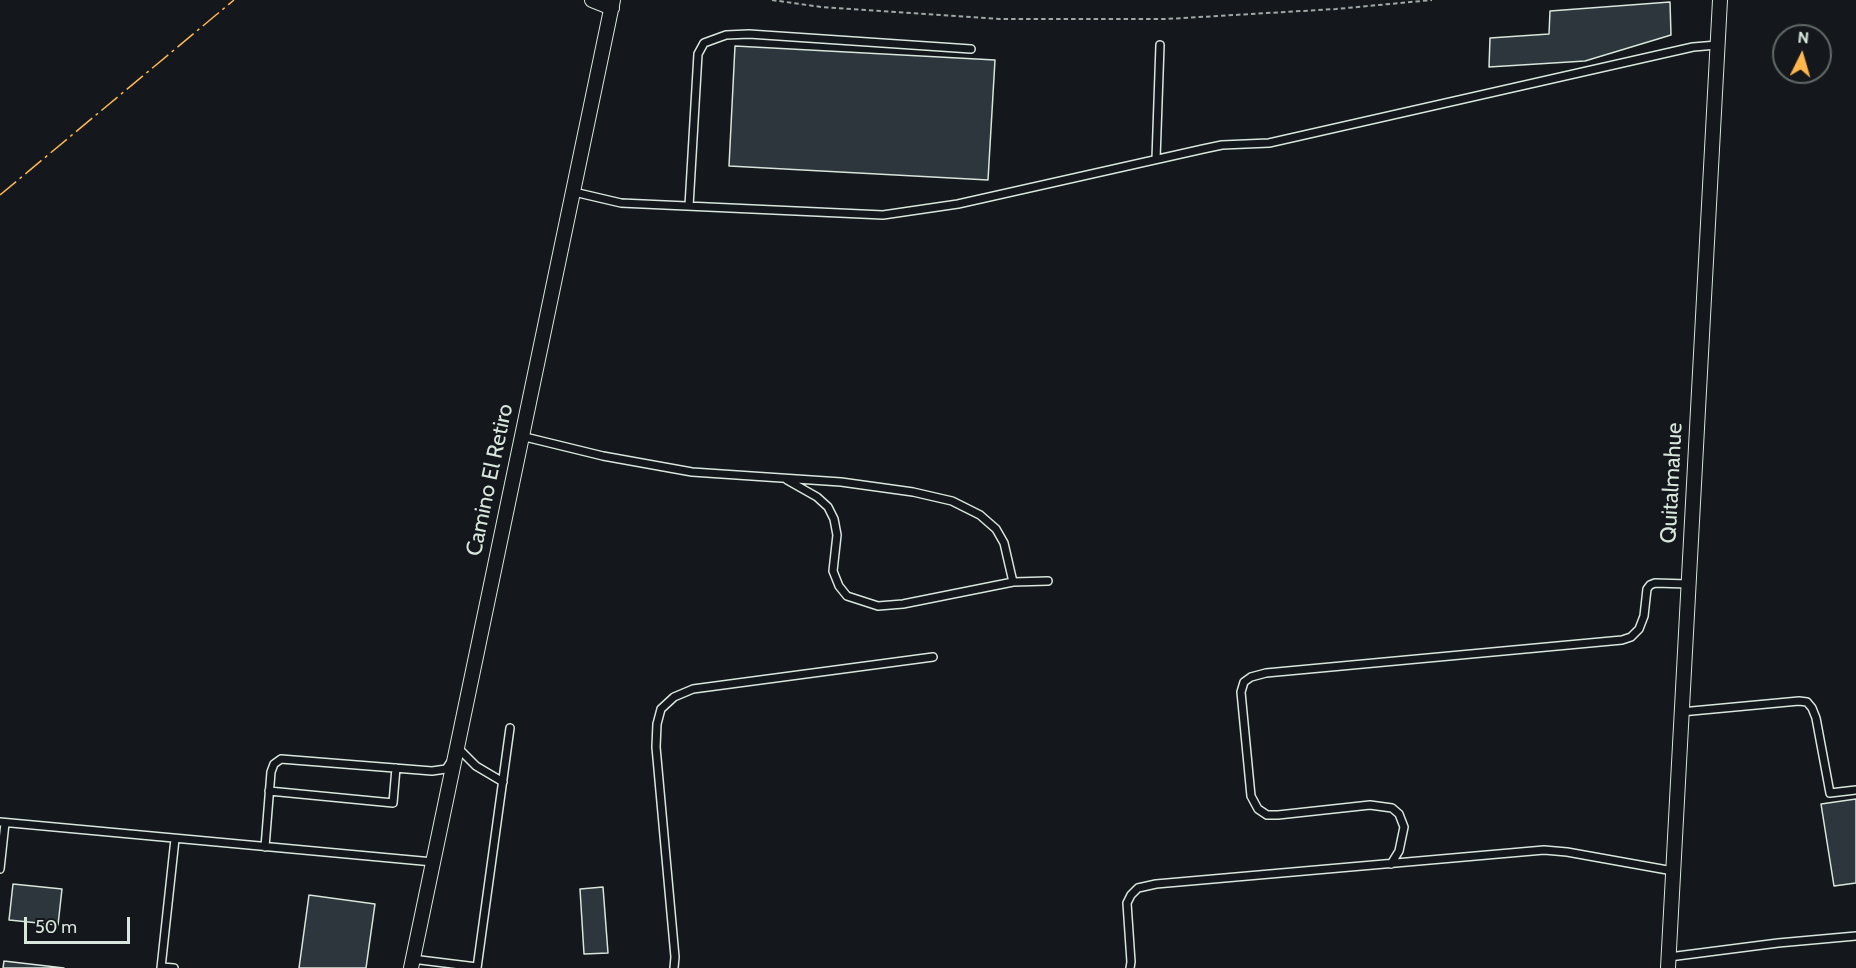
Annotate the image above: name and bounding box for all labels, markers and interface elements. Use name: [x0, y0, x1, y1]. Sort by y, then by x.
north arrow: [1772, 24, 1832, 84]
text: N: [1797, 28, 1810, 48]
street label: Camino El Retiro: [461, 402, 519, 558]
street label: Quitalmahue: [1656, 422, 1688, 544]
scale bar: [27, 905, 134, 943]
text: 50 m: [35, 916, 77, 938]

